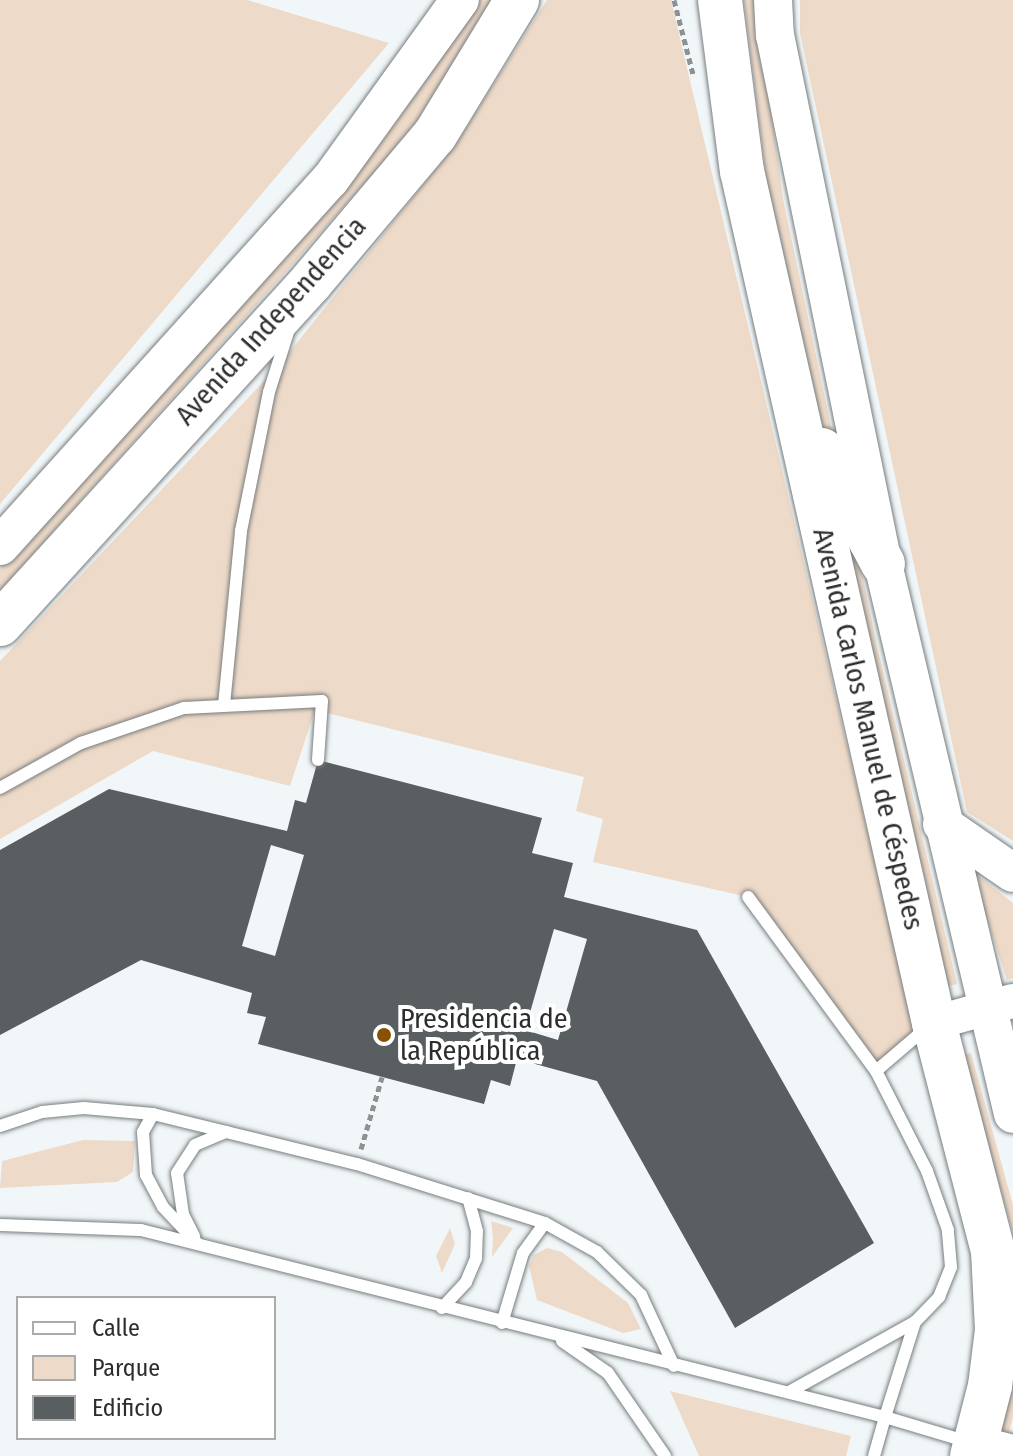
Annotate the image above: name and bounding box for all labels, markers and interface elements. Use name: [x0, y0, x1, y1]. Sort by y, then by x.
street label: Avenida Independencia: [169, 210, 373, 432]
street label: Avenida Carlos Manuel de Céspedes: [805, 525, 931, 933]
place label: Presidencia de la República: [400, 1002, 568, 1068]
marker: Presidencia de la República: [375, 1026, 393, 1044]
legend: [16, 1296, 276, 1440]
text: Calle: [92, 1314, 140, 1342]
text: Parque: [92, 1354, 160, 1382]
text: Edificio: [92, 1394, 163, 1422]

